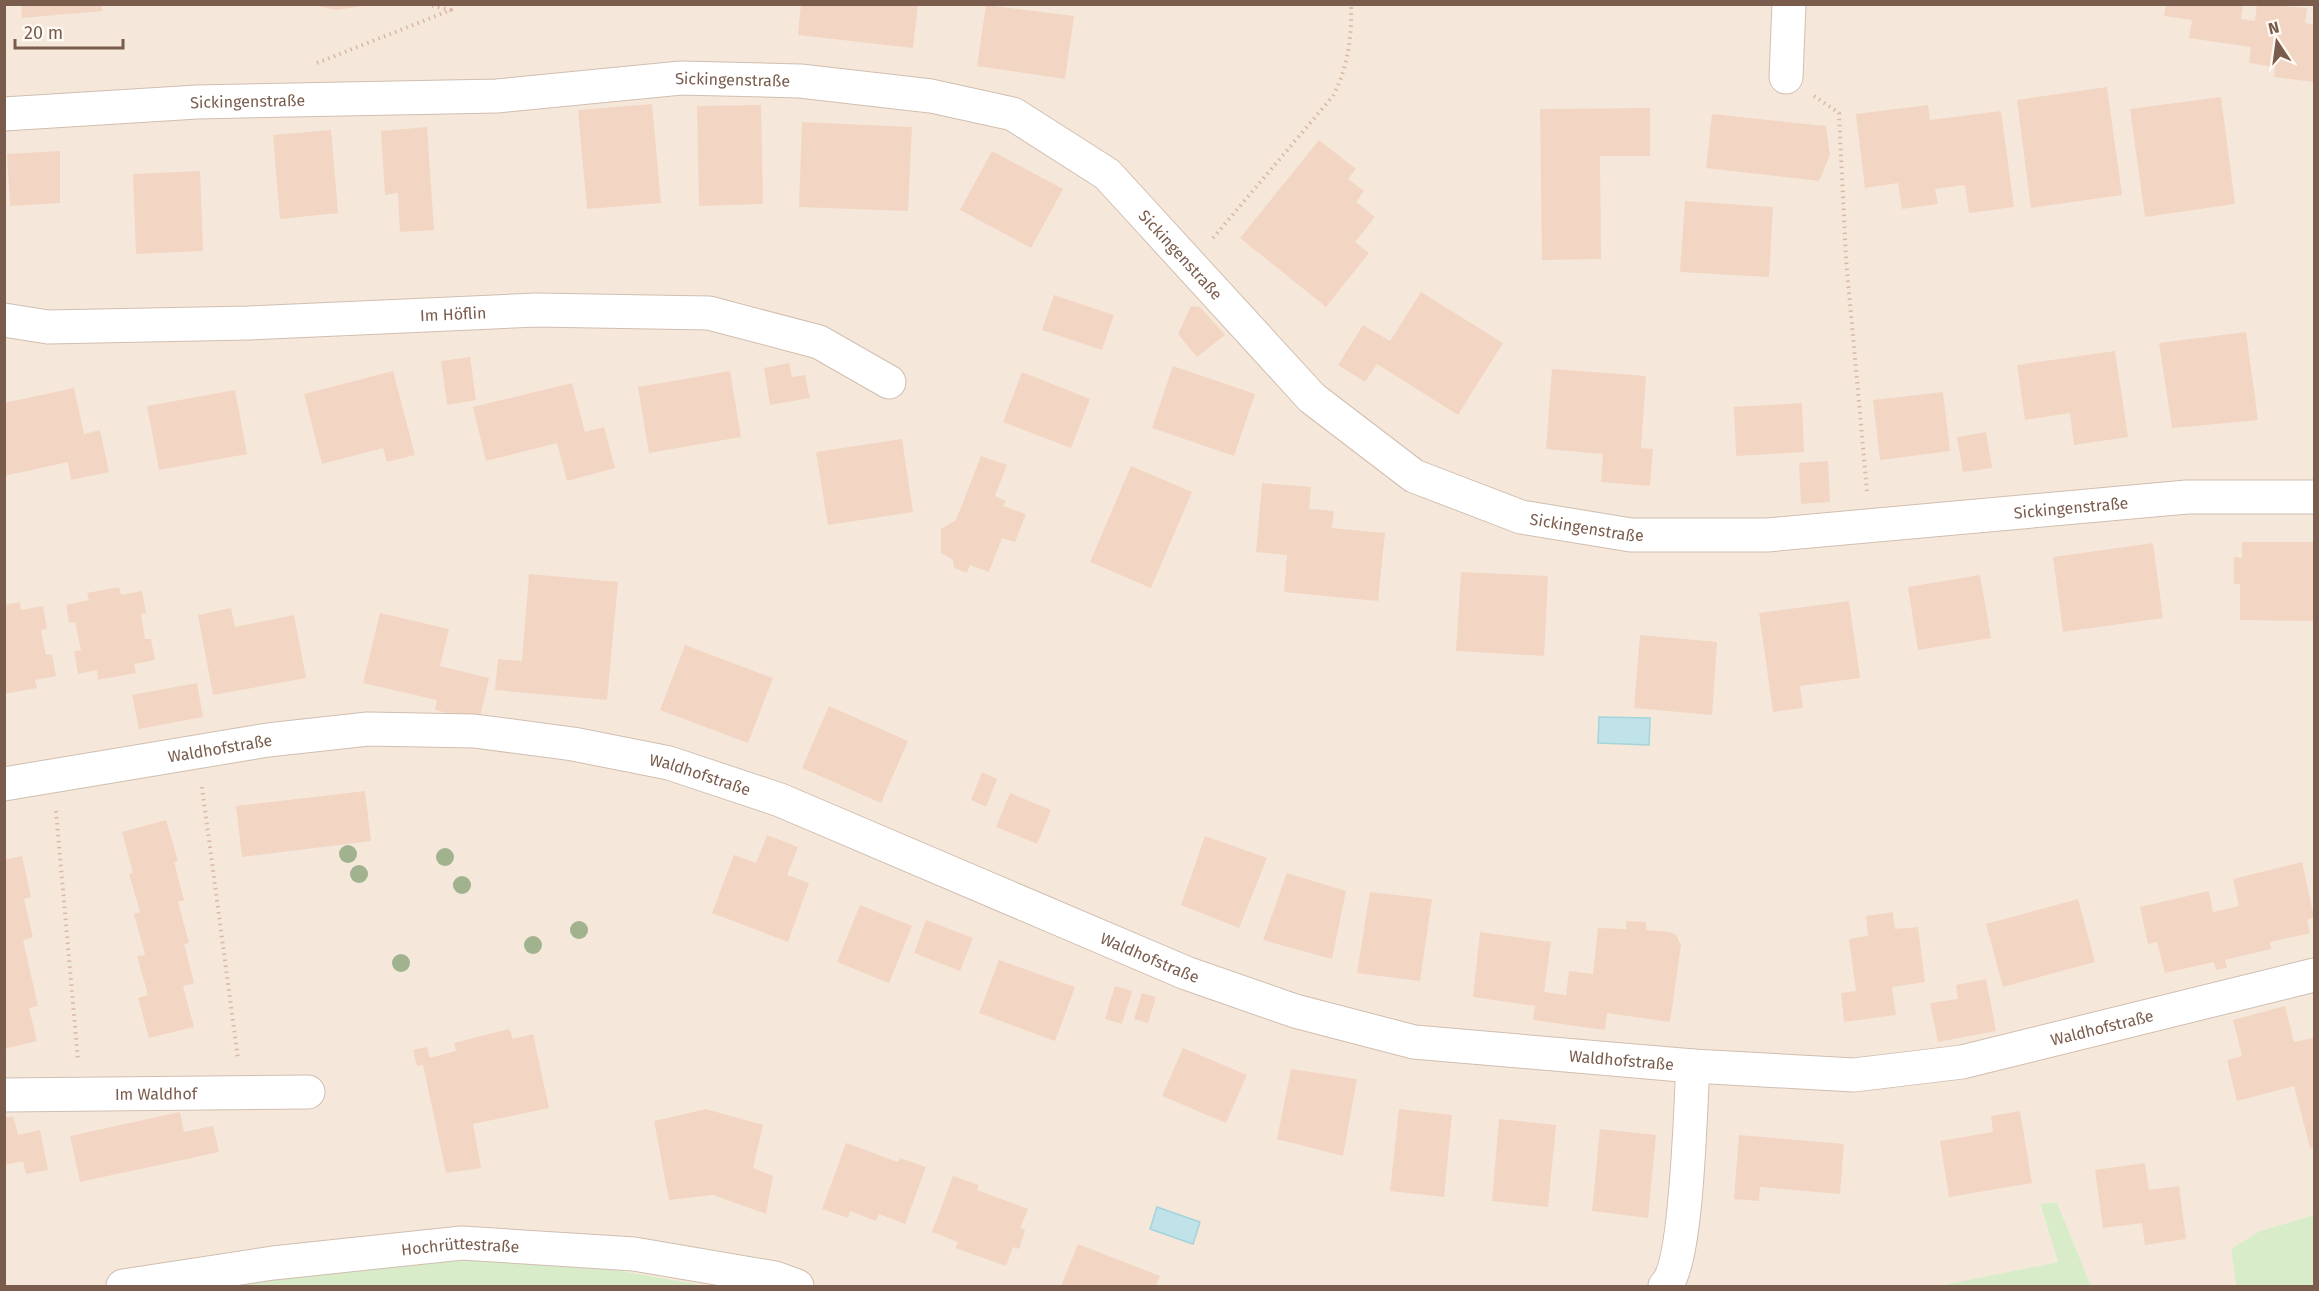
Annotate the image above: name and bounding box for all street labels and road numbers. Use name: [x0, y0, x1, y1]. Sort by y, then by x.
street label: Sickingenstraße: [674, 68, 790, 90]
street label: Sickingenstraße: [190, 90, 305, 112]
street label: Sickingenstraße: [1135, 206, 1227, 304]
street label: Im Höflin: [420, 303, 487, 325]
street label: Sickingenstraße: [2013, 493, 2129, 522]
street label: Sickingenstraße: [1529, 509, 1644, 545]
street label: Waldhofstraße: [166, 730, 274, 766]
street label: Waldhofstraße: [648, 750, 753, 799]
street label: Waldhofstraße: [1098, 928, 1202, 986]
street label: Waldhofstraße: [2049, 1006, 2155, 1049]
street label: Waldhofstraße: [1568, 1046, 1675, 1074]
street label: Im Waldhof: [115, 1084, 199, 1103]
street label: Hochrüttestraße: [400, 1233, 520, 1259]

